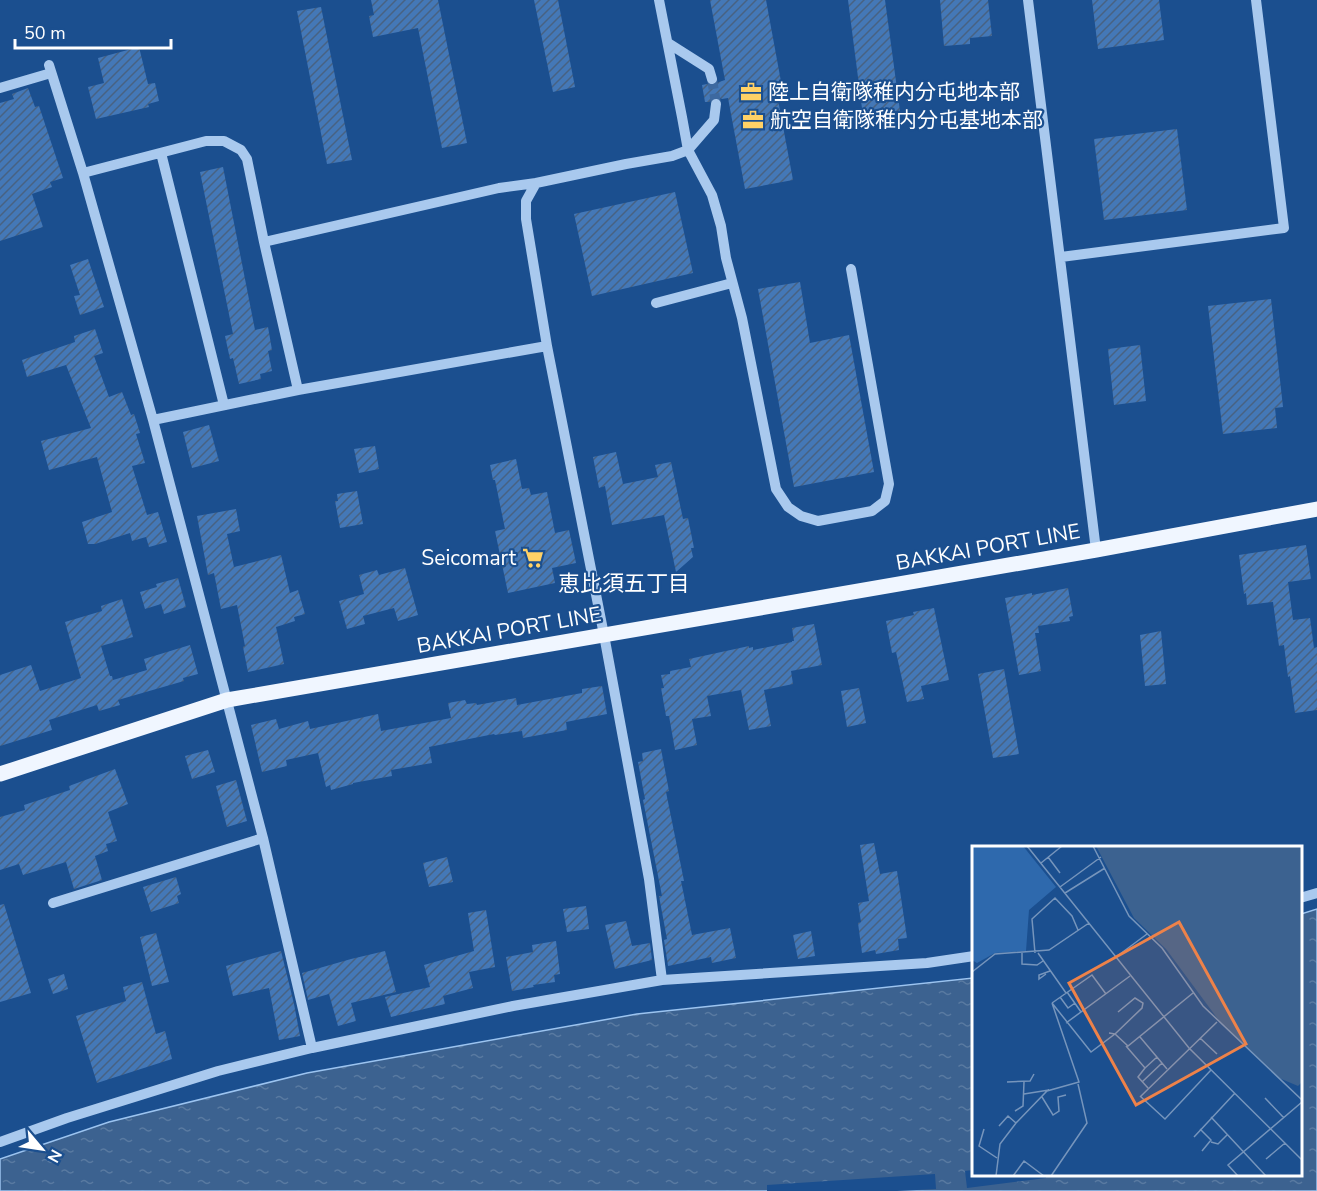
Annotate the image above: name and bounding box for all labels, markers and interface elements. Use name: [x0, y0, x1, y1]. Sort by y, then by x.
scale bar: [15, 12, 171, 50]
text: 50 m: [24, 21, 66, 45]
place label: 陸上自衛隊稚内分屯地本部: [768, 78, 1020, 106]
office icon: 陸上自衛隊稚内分屯地本部: [739, 80, 763, 104]
place label: 航空自衛隊稚内分屯基地本部: [770, 106, 1043, 134]
office icon: 航空自衛隊稚内分屯基地本部: [741, 108, 765, 132]
street label: BAKKAI PORT LINE: [894, 517, 1082, 577]
place label: Seicomart: [421, 544, 517, 572]
supermarket icon: Seicomart: [521, 546, 545, 570]
district label: 恵比須五丁目: [558, 569, 690, 599]
street label: BAKKAI PORT LINE: [415, 600, 603, 660]
inset map: [972, 846, 1302, 1176]
north arrow: [12, 1119, 72, 1179]
text: N: [42, 1145, 67, 1166]

